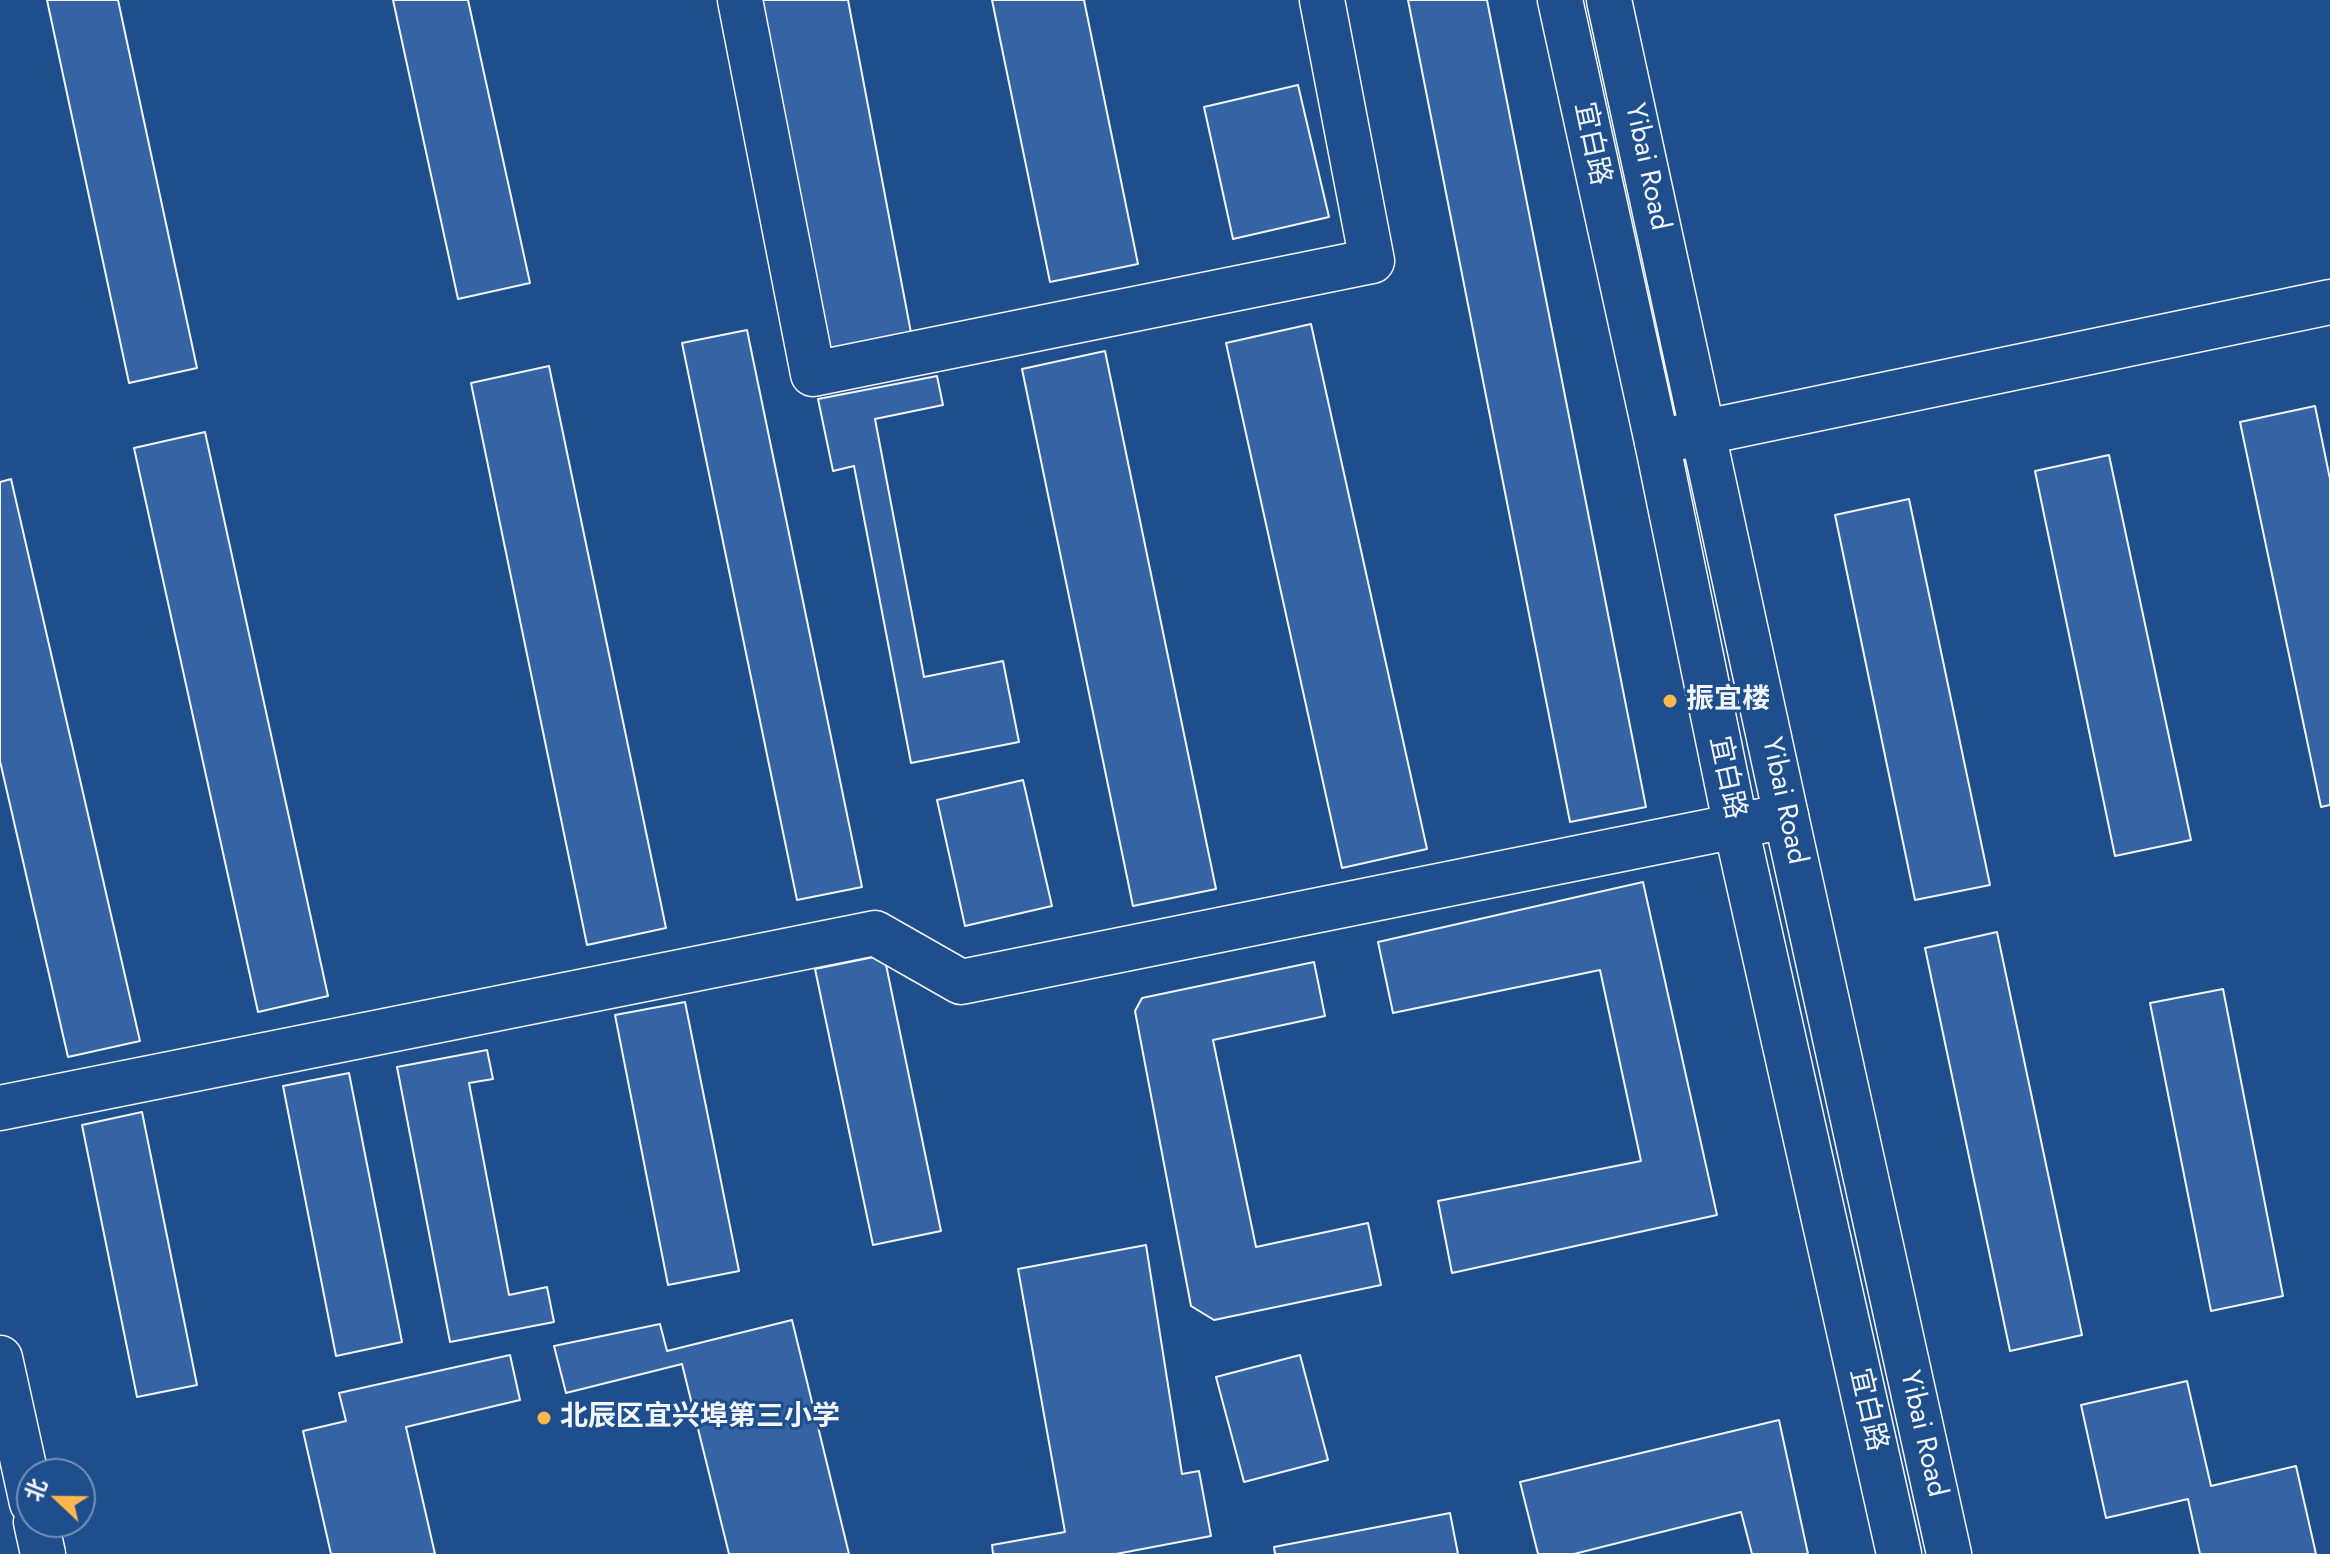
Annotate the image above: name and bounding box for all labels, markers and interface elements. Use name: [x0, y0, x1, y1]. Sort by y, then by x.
street label: 宜白路: [1566, 99, 1616, 189]
street label: Yibai Road: [1616, 101, 1676, 233]
place label: 振宜楼: [1686, 684, 1770, 718]
marker: 振宜楼: [1661, 692, 1679, 710]
street label: 宜白路: [1701, 733, 1751, 823]
street label: Yibai Road: [1753, 735, 1813, 867]
street label: 宜白路: [1841, 1365, 1893, 1455]
street label: Yibai Road: [1891, 1368, 1953, 1500]
place label: 北辰区宜兴埠第三小学: [560, 1401, 840, 1435]
marker: 北辰区宜兴埠第三小学: [535, 1409, 553, 1427]
north arrow: [16, 1458, 96, 1538]
text: 北: [17, 1474, 55, 1506]

